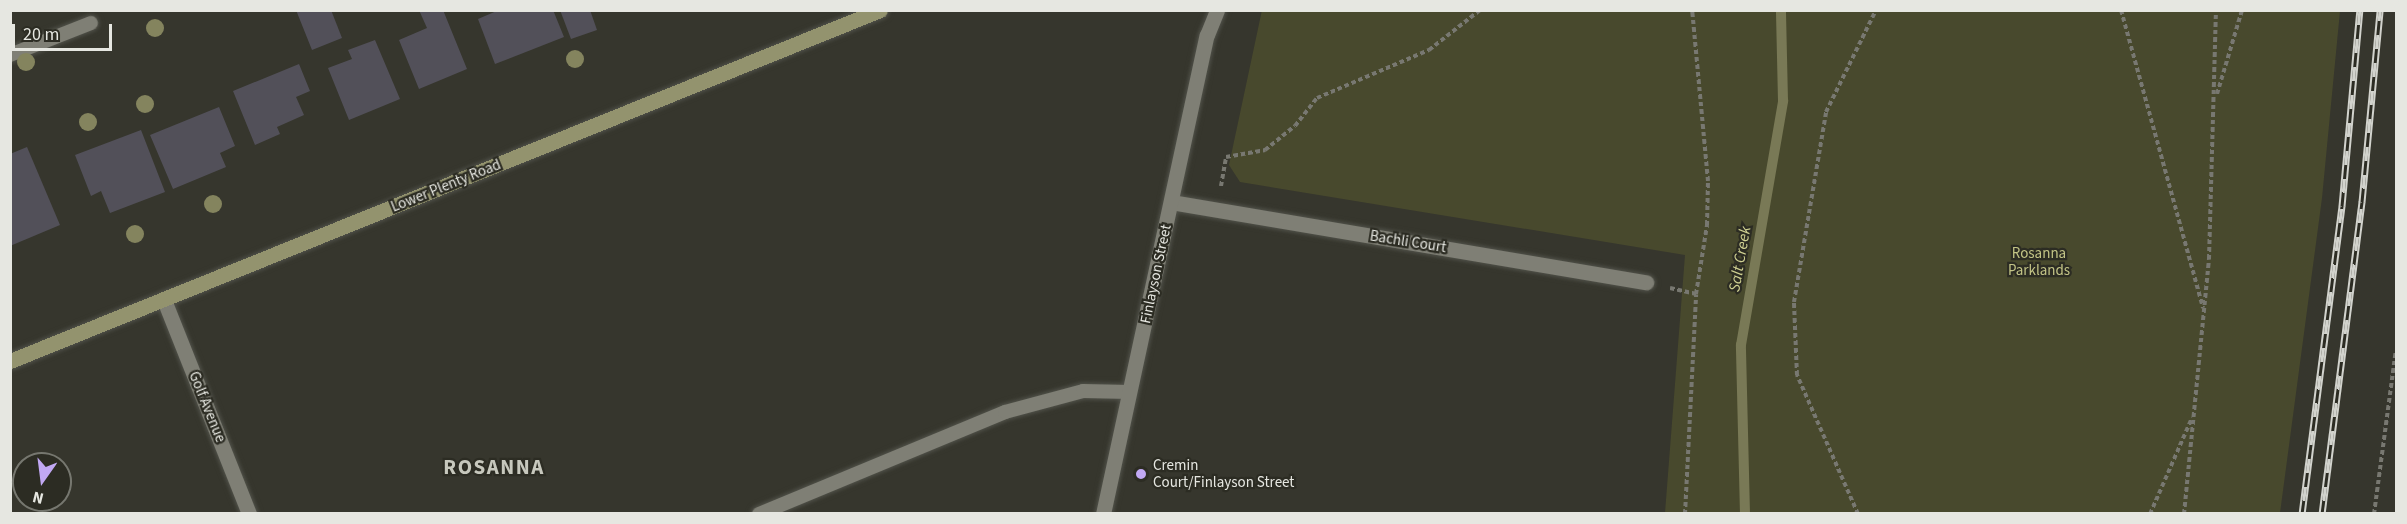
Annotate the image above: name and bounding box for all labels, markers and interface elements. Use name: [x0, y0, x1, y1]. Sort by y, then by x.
scale bar: [15, 12, 116, 50]
text: 20 m: [23, 22, 59, 47]
street label: Lower Plenty Road: [388, 156, 504, 216]
street label: Finlayson Street: [1137, 223, 1175, 325]
water label: Salt Creek: [1725, 225, 1755, 293]
street label: Bachli Court: [1369, 227, 1447, 257]
park label: Rosanna Parklands: [2008, 244, 2070, 279]
street label: Golf Avenue: [185, 369, 229, 445]
north arrow: [12, 452, 72, 512]
district label: ROSANNA: [443, 454, 545, 480]
place label: Cremin Court/Finlayson Street: [1153, 456, 1294, 491]
marker: Cremin Court/Finlayson Street: [1134, 467, 1148, 481]
text: N: [30, 486, 46, 509]

